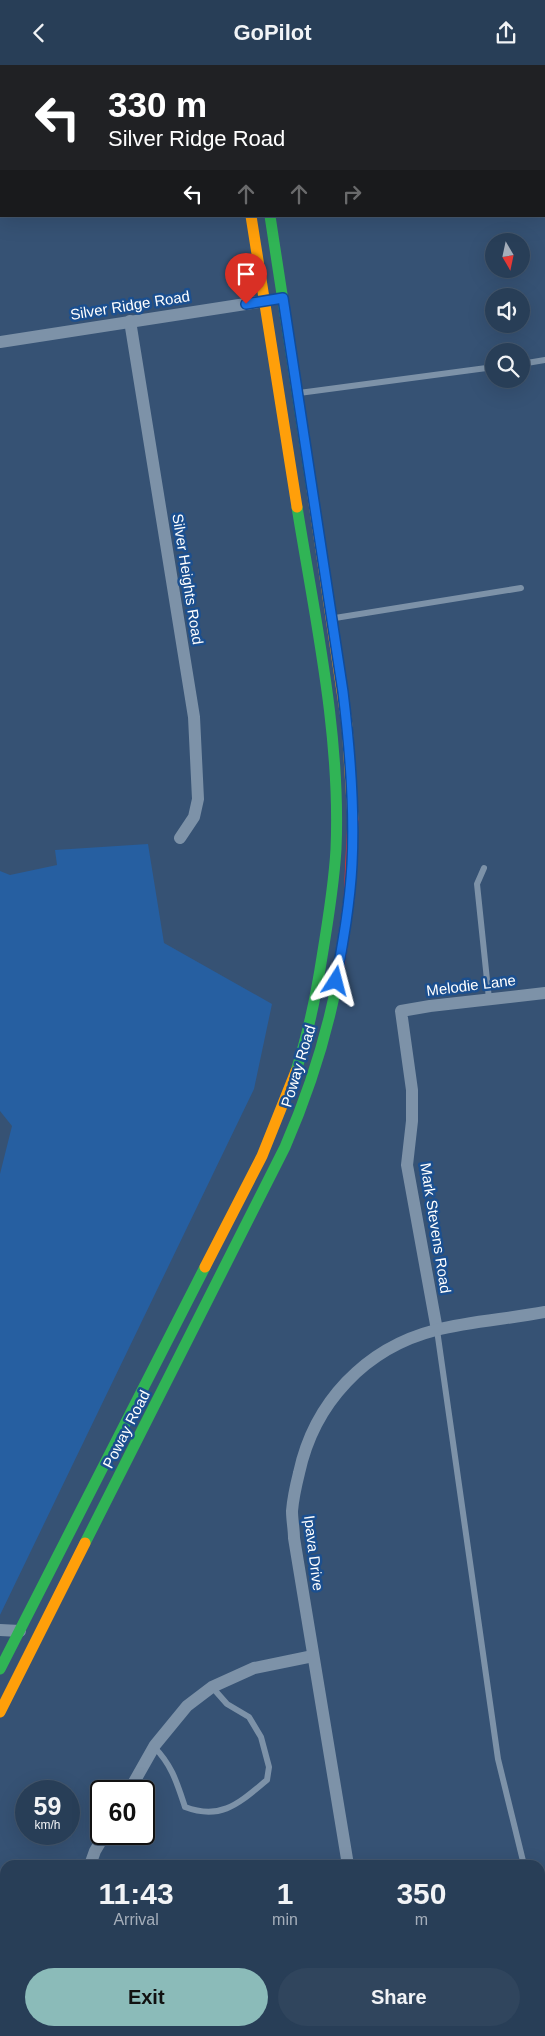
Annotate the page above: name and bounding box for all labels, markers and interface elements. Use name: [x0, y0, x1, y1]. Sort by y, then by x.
icon: back: [25, 19, 53, 47]
icon: share: [492, 19, 520, 47]
text: GoPilot: [233, 20, 312, 45]
icon: left: [25, 85, 90, 150]
text: 330 m: [108, 85, 207, 124]
text: Silver Ridge Road: [108, 126, 285, 151]
icon: left: [179, 180, 207, 208]
icon: ahead: [232, 180, 260, 208]
icon: ahead: [285, 180, 313, 208]
icon: right: [338, 180, 366, 208]
north arrow: [485, 233, 530, 277]
map controls: [485, 233, 530, 388]
pin: [225, 253, 267, 304]
icon: arrive: [232, 260, 260, 288]
street label: Silver Ridge Road: [69, 287, 191, 323]
button: sound: [485, 288, 530, 333]
button: search: [485, 343, 530, 388]
street label: Silver Heights Road: [169, 512, 207, 646]
position arrow: [309, 954, 361, 1006]
street label: Melodie Lane: [425, 971, 517, 999]
street label: Poway Road: [277, 1023, 319, 1109]
street label: Mark Stevens Road: [417, 1162, 455, 1294]
street label: Poway Road: [99, 1387, 153, 1471]
street label: Ipava Drive: [301, 1514, 327, 1592]
speed limit sign: 60: [90, 1780, 155, 1845]
text: 59: [34, 1792, 61, 1820]
text: km/h: [34, 1818, 61, 1832]
text: 11:43: [99, 1877, 174, 1910]
text: 1: [277, 1877, 293, 1910]
text: 350: [396, 1877, 446, 1910]
text: Arrival: [113, 1911, 159, 1928]
text: min: [272, 1911, 298, 1928]
text: m: [415, 1911, 428, 1928]
button: Exit: [25, 1968, 268, 2026]
button: Share: [278, 1968, 520, 2026]

